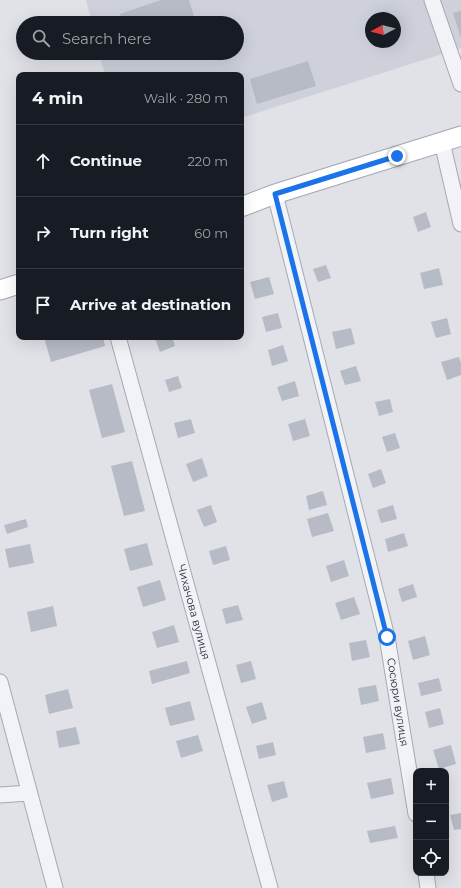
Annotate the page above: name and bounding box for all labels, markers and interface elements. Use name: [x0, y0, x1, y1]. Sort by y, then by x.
north arrow: [365, 12, 401, 48]
search box: [16, 16, 244, 60]
icon: search: [30, 27, 52, 49]
text: Search here: [62, 29, 151, 48]
text: 4 min: [32, 88, 83, 108]
text: Walk · 280 m: [144, 90, 228, 106]
route end: [388, 147, 406, 165]
icon: ahead: [32, 150, 54, 172]
text: Continue: [70, 151, 142, 170]
text: 220 m: [187, 153, 228, 169]
icon: right: [32, 222, 54, 244]
text: Turn right: [70, 223, 149, 242]
text: 60 m: [194, 225, 228, 241]
icon: arrive: [32, 294, 54, 316]
text: Arrive at destination: [70, 295, 231, 314]
street label: Чихачова вулиця: [175, 563, 213, 661]
route start: [378, 628, 396, 646]
street label: Сосюри вулиця: [384, 657, 412, 747]
map controls: [413, 768, 449, 876]
button: +: [413, 768, 449, 804]
button: −: [413, 804, 449, 840]
button: locate: [413, 840, 449, 876]

